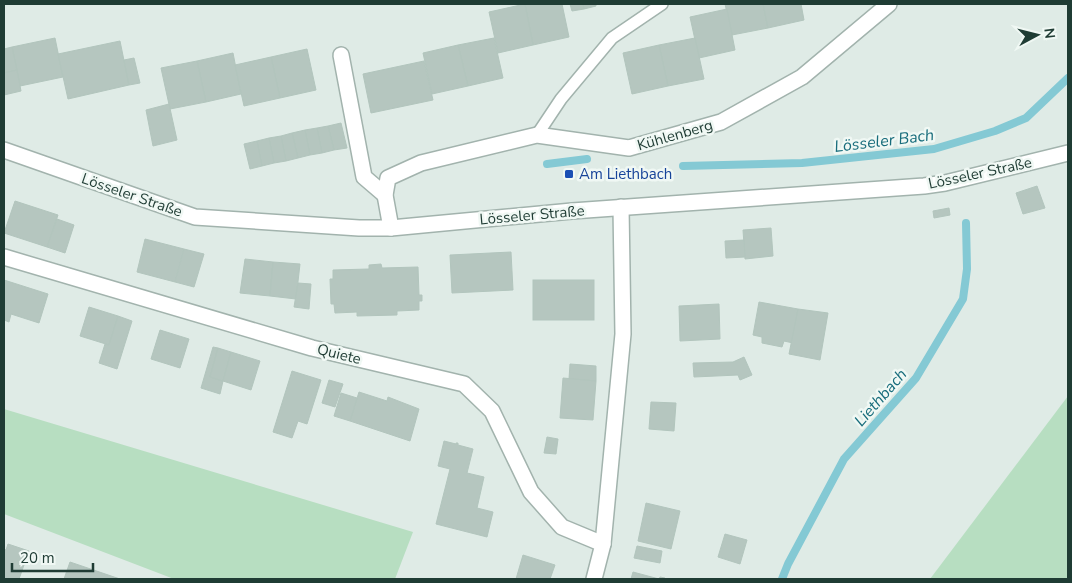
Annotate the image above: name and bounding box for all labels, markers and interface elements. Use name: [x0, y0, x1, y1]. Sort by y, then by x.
north arrow: [1012, 10, 1062, 60]
text: N: [1039, 27, 1059, 40]
street label: Kühlenberg: [635, 115, 715, 155]
water label: Lösseler Bach: [833, 124, 935, 158]
street label: Lösseler Straße: [926, 152, 1034, 194]
place label: Am Liethbach: [579, 164, 672, 184]
street label: Lösseler Straße: [79, 168, 185, 222]
marker: Am Liethbach: [563, 168, 575, 180]
street label: Lösseler Straße: [479, 200, 585, 230]
street label: Quiete: [315, 339, 363, 369]
water label: Liethbach: [850, 364, 912, 431]
scale bar: [12, 540, 94, 572]
text: 20 m: [20, 548, 55, 568]

